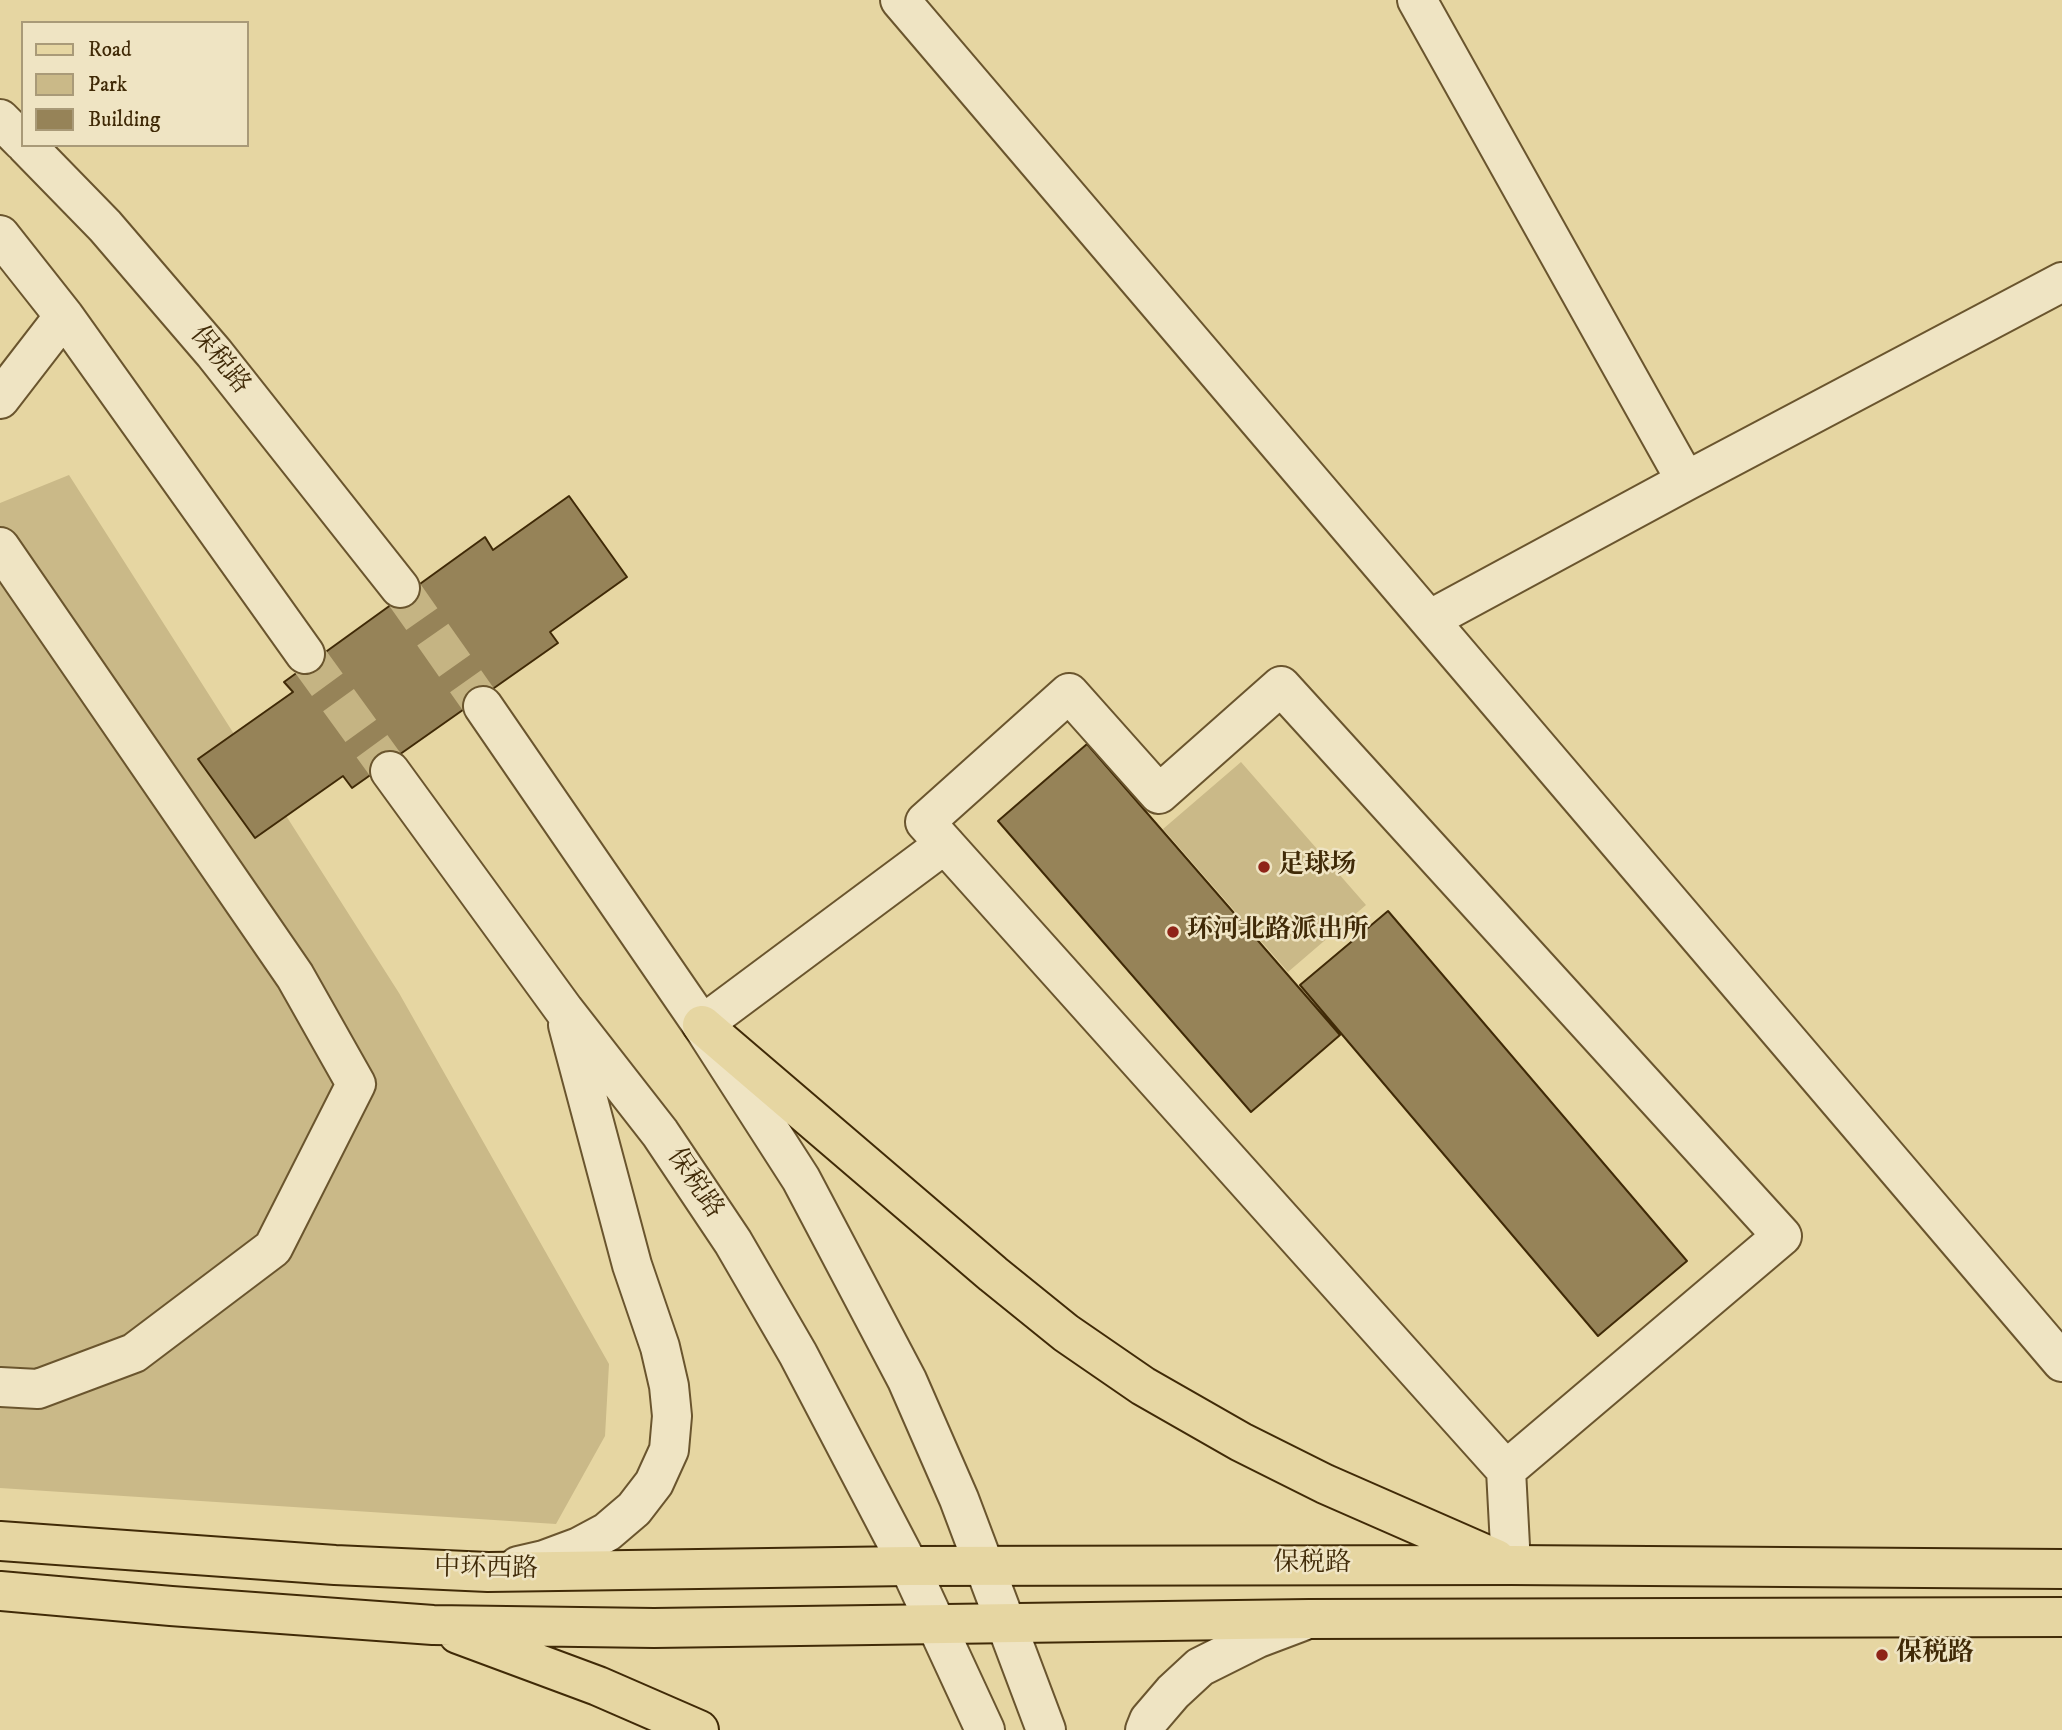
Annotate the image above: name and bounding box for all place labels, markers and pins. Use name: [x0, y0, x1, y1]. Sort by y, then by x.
place label: 足球场: [1278, 851, 1356, 883]
marker: 足球场: [1256, 859, 1272, 875]
place label: 环河北路派出所: [1187, 916, 1369, 948]
marker: 环河北路派出所: [1165, 924, 1181, 940]
place label: 保税路: [1896, 1639, 1974, 1671]
marker: 保税路: [1874, 1647, 1890, 1663]

